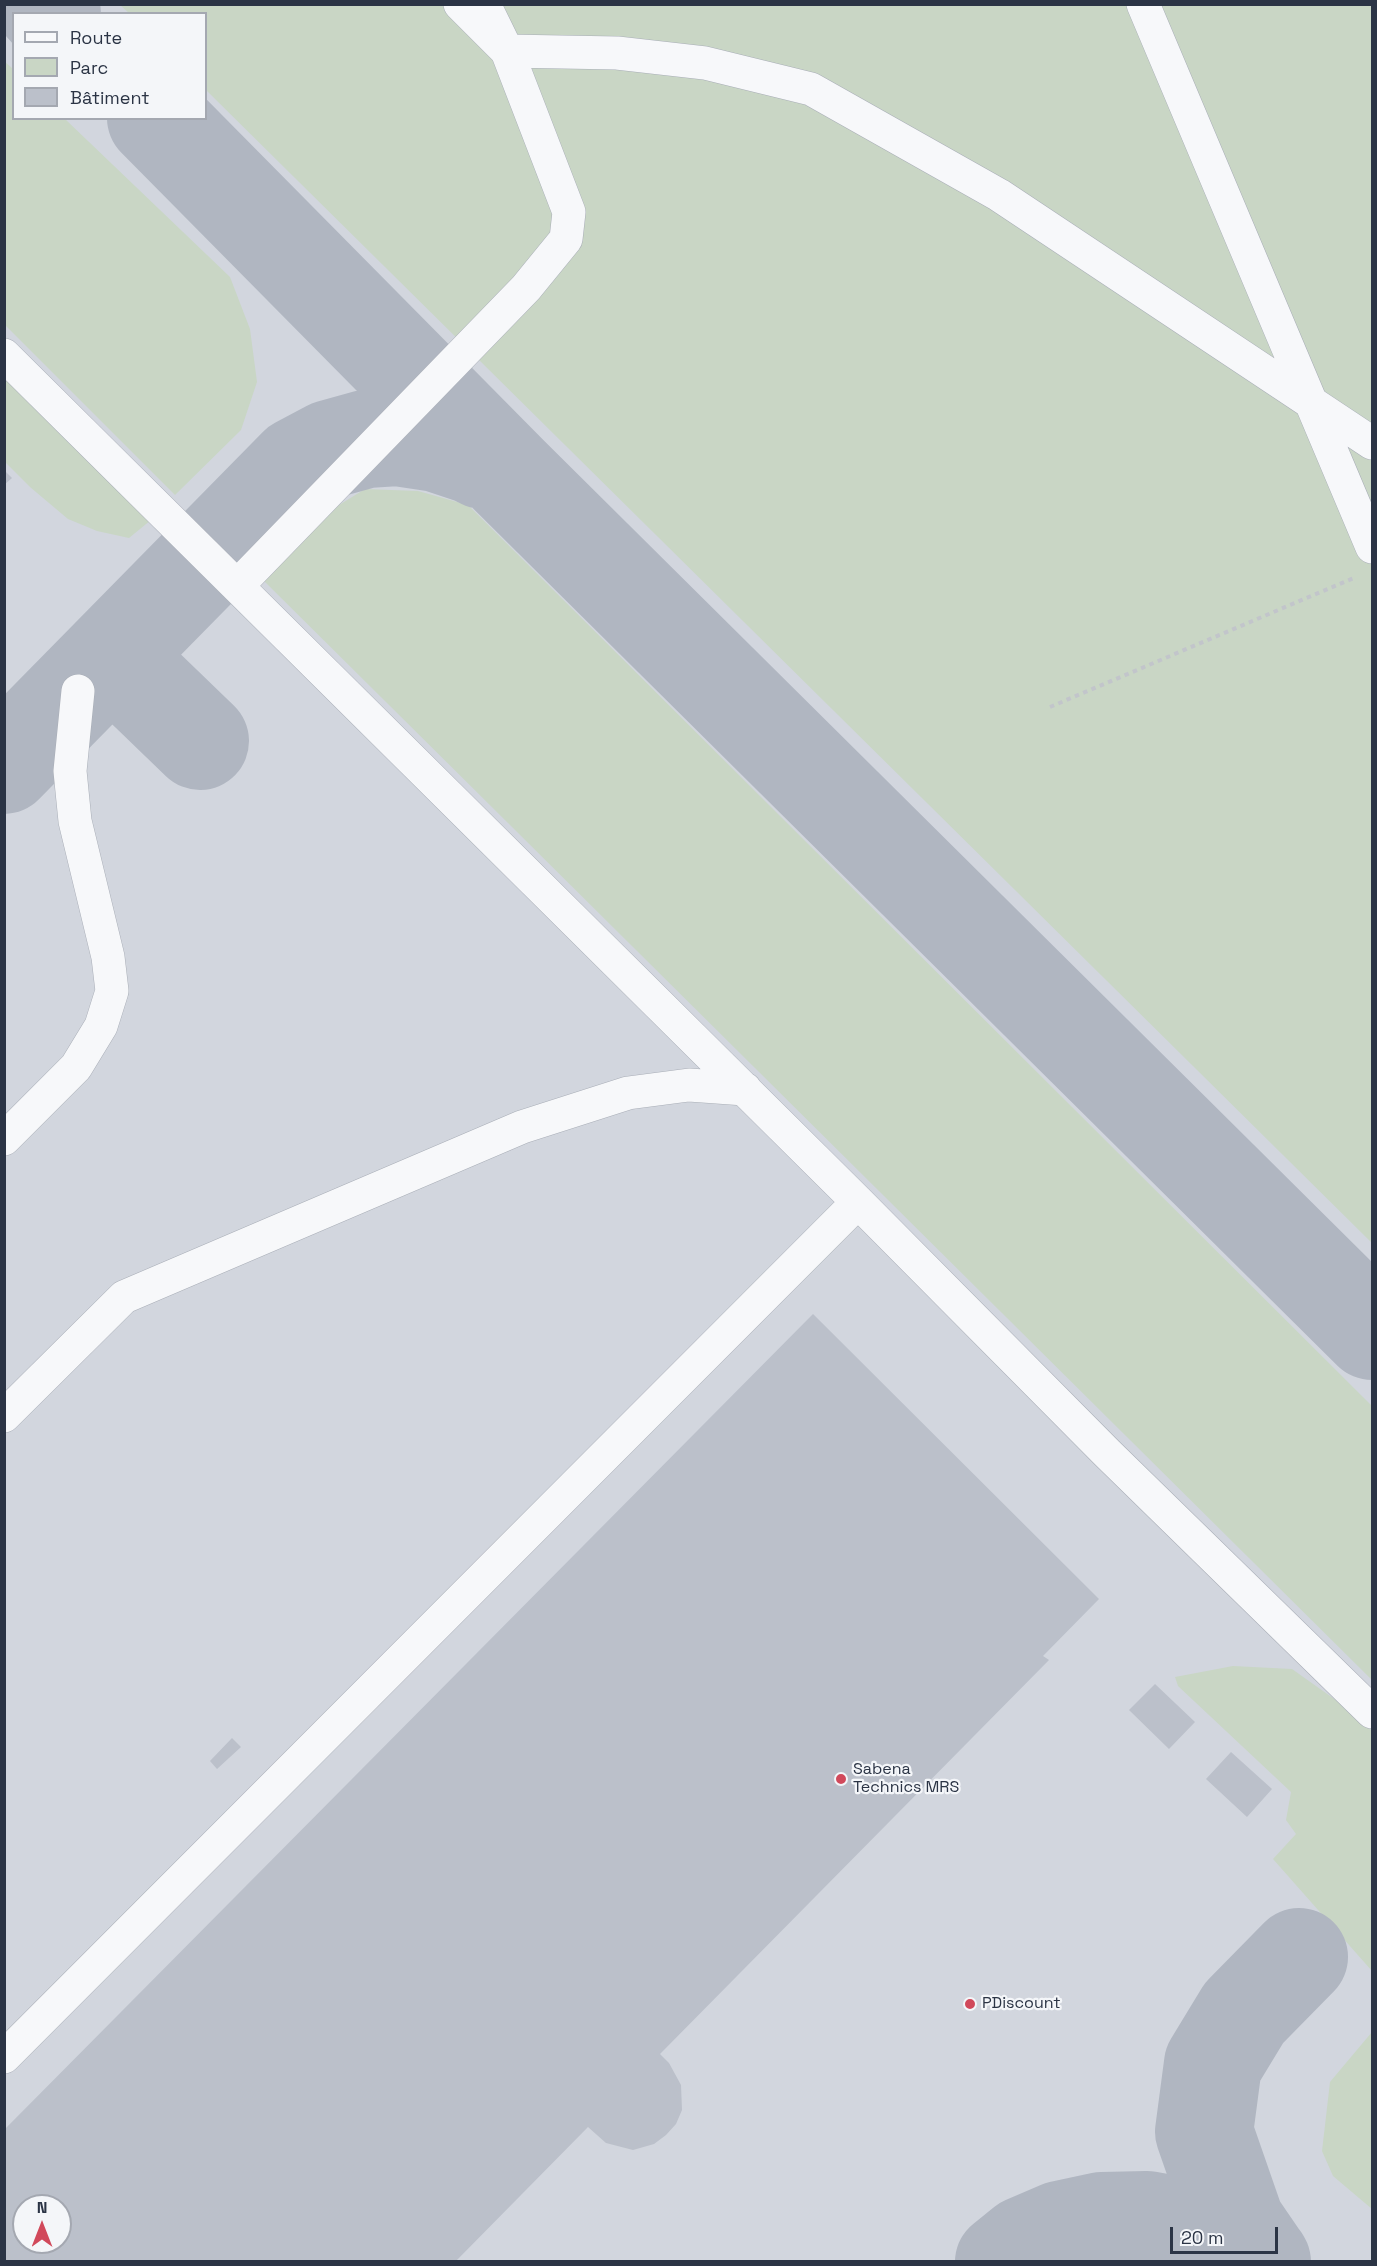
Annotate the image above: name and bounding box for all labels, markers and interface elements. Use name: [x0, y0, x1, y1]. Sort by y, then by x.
legend: [12, 12, 207, 120]
text: Route: [70, 26, 122, 49]
text: Parc: [70, 56, 108, 79]
text: Bâtiment: [70, 86, 150, 109]
place label: Sabena Technics MRS: [853, 1760, 959, 1798]
marker: Sabena Technics MRS: [834, 1772, 848, 1786]
place label: PDiscount: [982, 1994, 1061, 2014]
marker: PDiscount: [963, 1997, 977, 2011]
north arrow: [12, 2194, 72, 2254]
text: N: [37, 2197, 47, 2218]
scale bar: [1173, 2215, 1281, 2253]
text: 20 m: [1181, 2226, 1224, 2249]

